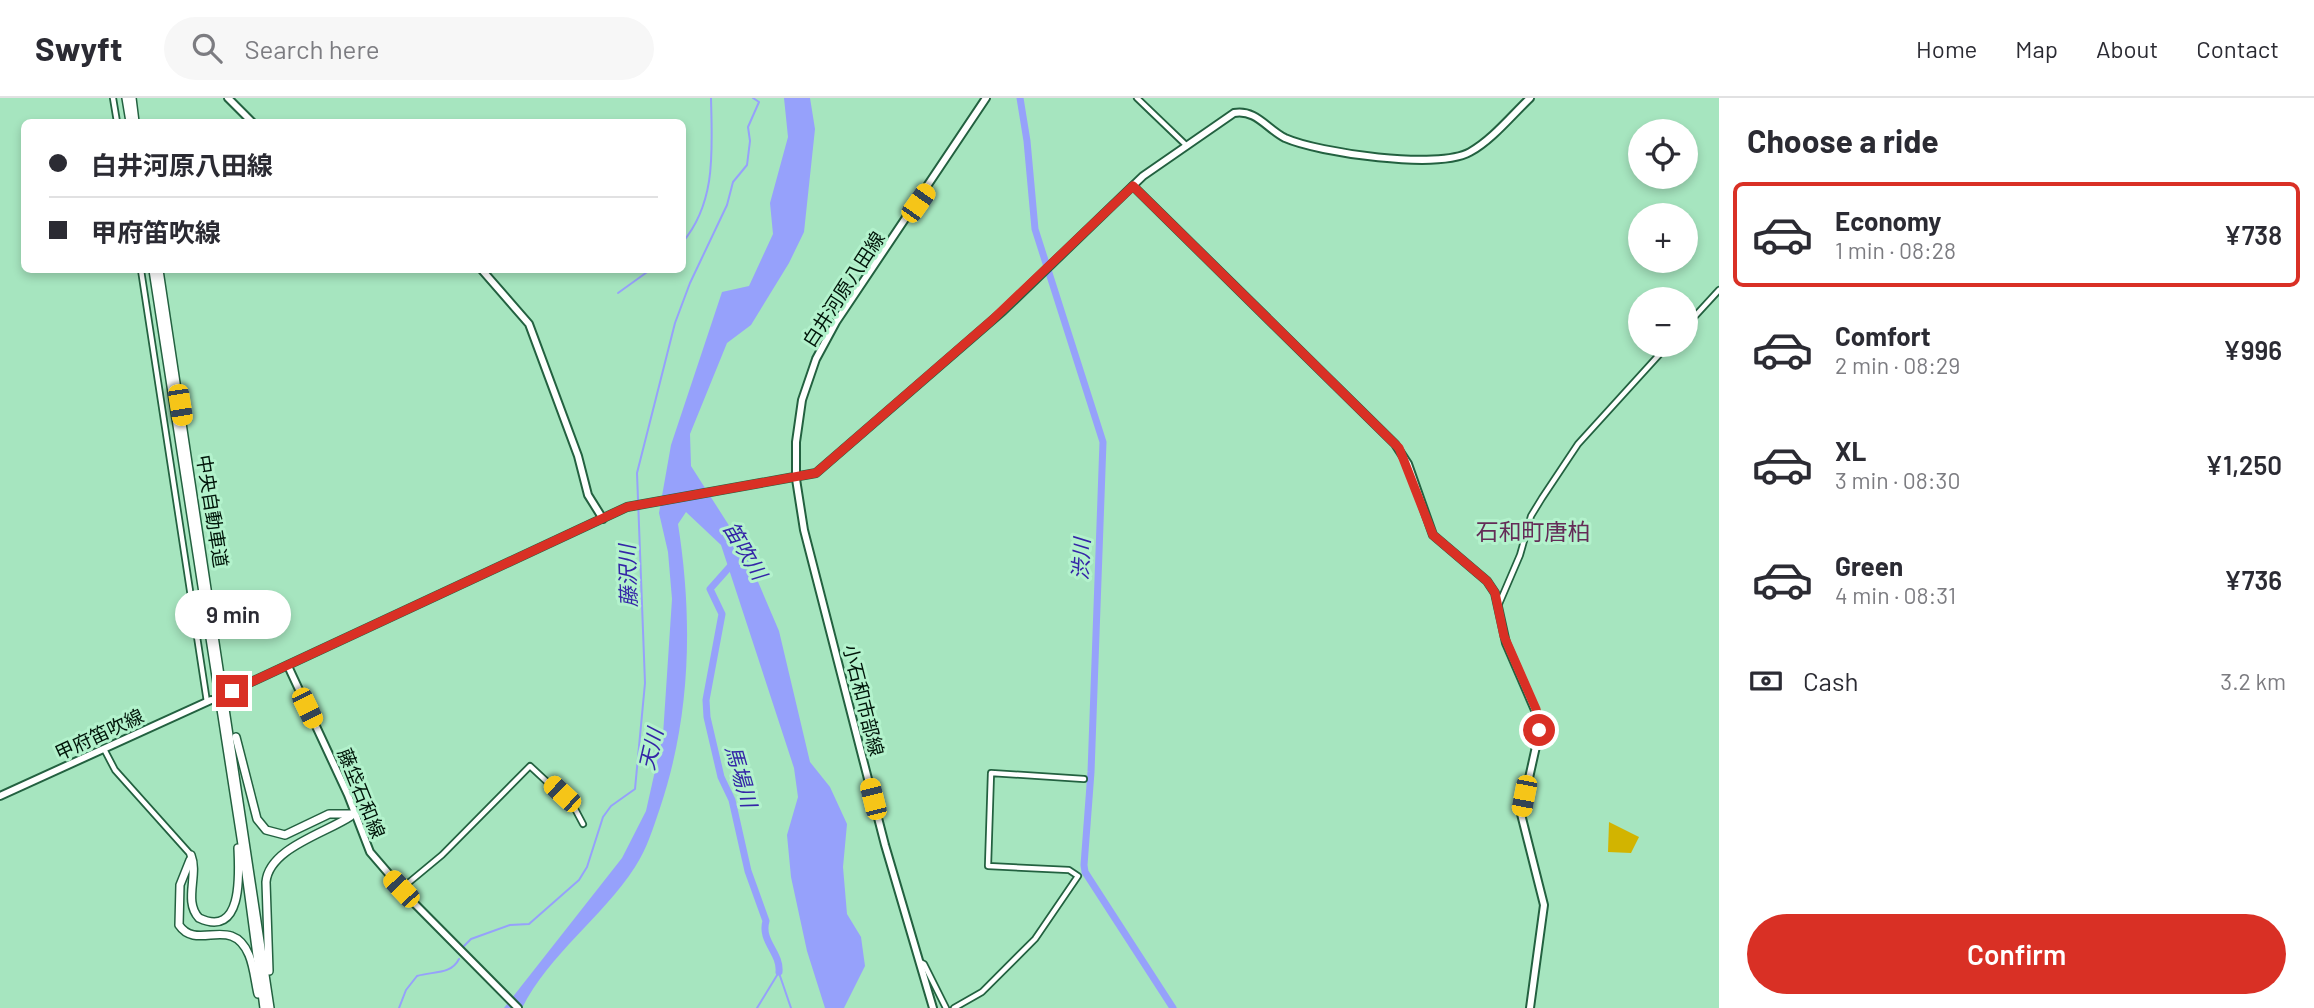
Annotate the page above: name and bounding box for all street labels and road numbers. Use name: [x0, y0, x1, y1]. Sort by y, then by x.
street label: 白井河原八田線: [797, 227, 889, 351]
street label: 中央自動車道: [193, 453, 233, 569]
street label: 小石和市部線: [839, 642, 889, 758]
street label: 甲府笛吹線: [51, 703, 147, 765]
street label: 藤垈石和線: [334, 745, 390, 841]

